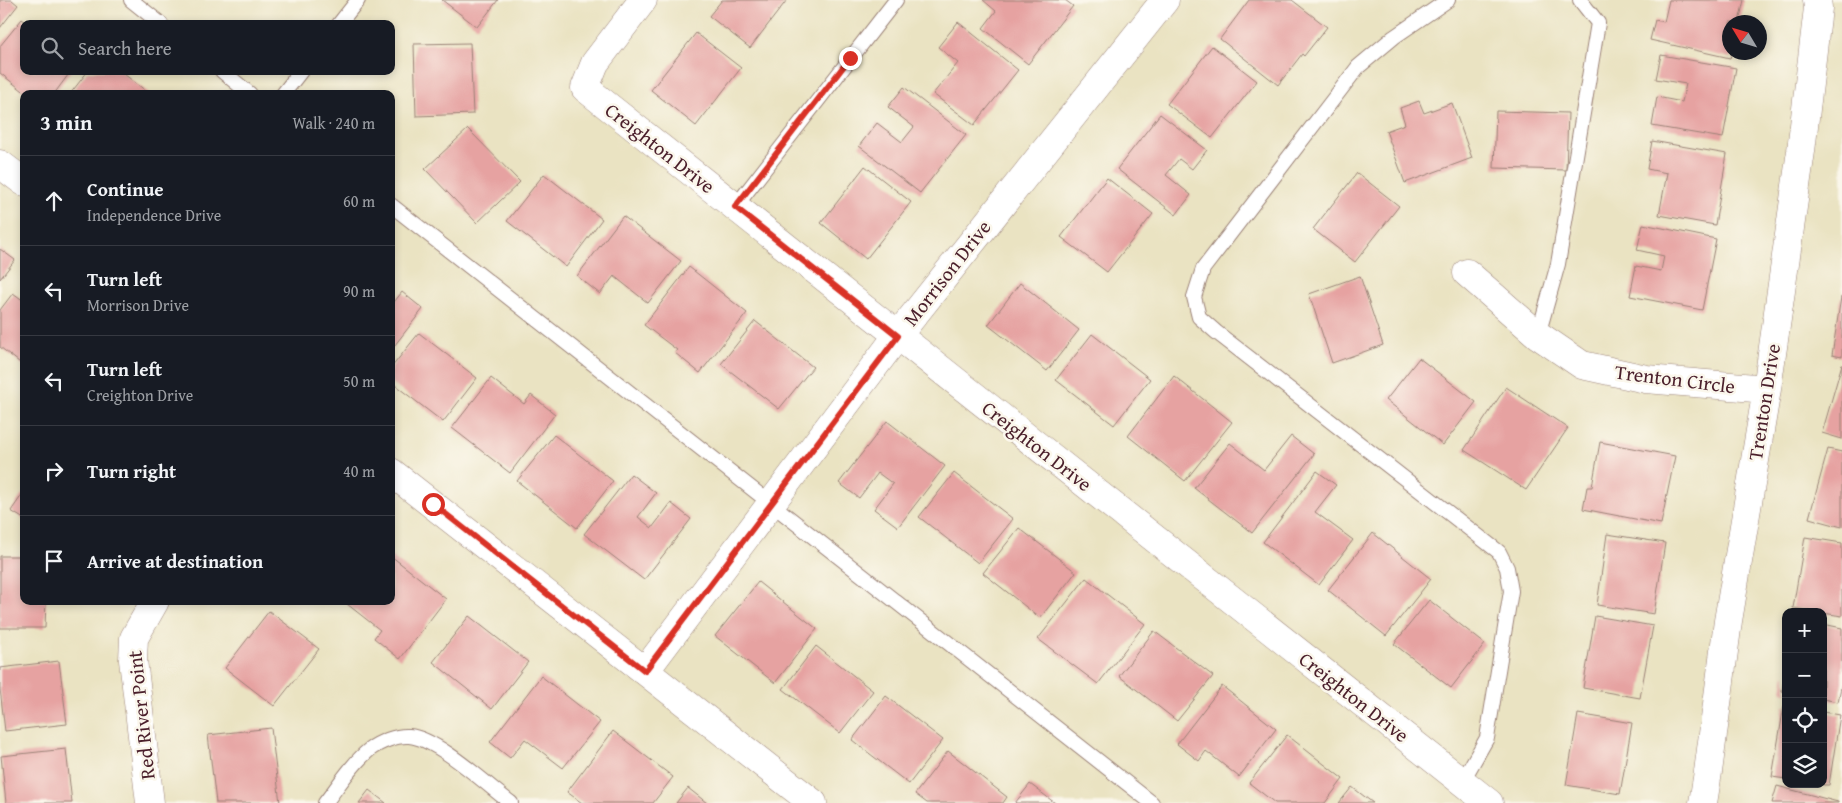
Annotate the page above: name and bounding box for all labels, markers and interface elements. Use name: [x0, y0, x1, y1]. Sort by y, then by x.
north arrow: [1722, 15, 1767, 60]
search box: [20, 20, 395, 75]
icon: search: [38, 34, 66, 62]
text: Search here: [78, 34, 172, 62]
route end: [839, 47, 862, 70]
street label: Creighton Drive: [599, 95, 722, 200]
text: 3 min: [40, 107, 92, 138]
text: Walk · 240 m: [292, 111, 375, 135]
text: Continue: [87, 175, 164, 203]
icon: ahead: [40, 187, 68, 215]
text: 60 m: [343, 189, 375, 213]
text: Independence Drive: [87, 203, 221, 227]
street label: Morrison Drive: [896, 214, 997, 332]
text: Turn left: [87, 265, 162, 293]
icon: left: [40, 277, 68, 305]
text: 90 m: [343, 279, 375, 303]
text: Morrison Drive: [87, 293, 189, 317]
street label: Trenton Drive: [1740, 342, 1787, 462]
text: Turn left: [87, 355, 162, 383]
street label: Trenton Circle: [1613, 357, 1737, 400]
icon: left: [40, 367, 68, 395]
text: 50 m: [343, 369, 375, 393]
text: Creighton Drive: [87, 383, 193, 407]
street label: Creighton Drive: [976, 393, 1099, 498]
icon: right: [40, 457, 68, 485]
text: Turn right: [87, 457, 176, 485]
text: 40 m: [343, 459, 375, 483]
route start: [422, 493, 445, 516]
icon: arrive: [40, 547, 68, 575]
text: Arrive at destination: [87, 547, 263, 575]
map controls: [1782, 608, 1827, 788]
button: +: [1782, 608, 1827, 653]
street label: Creighton Drive: [1293, 644, 1416, 749]
street label: Red River Point: [119, 649, 162, 781]
button: −: [1782, 653, 1827, 698]
button: locate: [1782, 698, 1827, 743]
button: layers: [1782, 743, 1827, 788]

